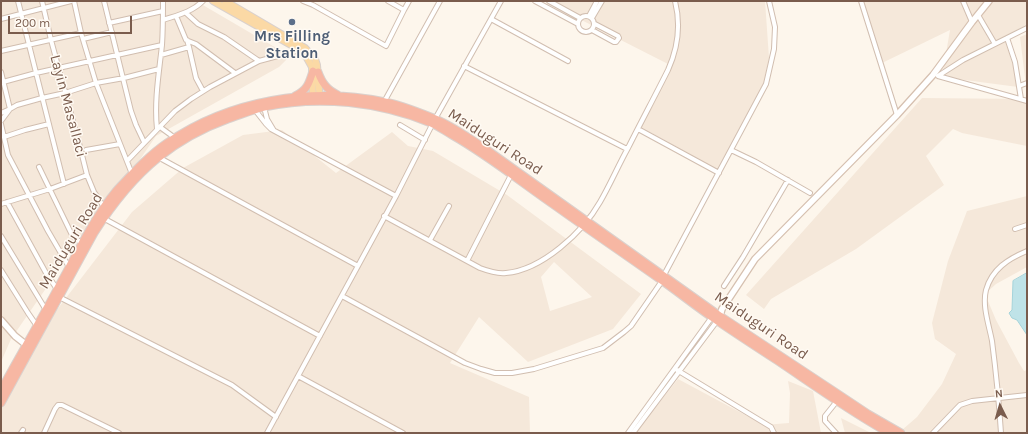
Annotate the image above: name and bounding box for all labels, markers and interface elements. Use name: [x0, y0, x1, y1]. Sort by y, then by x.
scale bar: [10, 8, 134, 34]
text: 200 m: [15, 16, 50, 30]
marker: Mrs Filling Station: [287, 17, 297, 27]
place label: Mrs Filling Station: [254, 28, 330, 63]
street label: Layin Masallaci: [46, 53, 90, 159]
street label: Maiduguri Road: [444, 105, 546, 179]
street label: Maiduguri Road: [35, 190, 107, 292]
street label: Maiduguri Road: [711, 288, 811, 364]
north arrow: [980, 386, 1020, 426]
text: N: [994, 387, 1003, 400]

